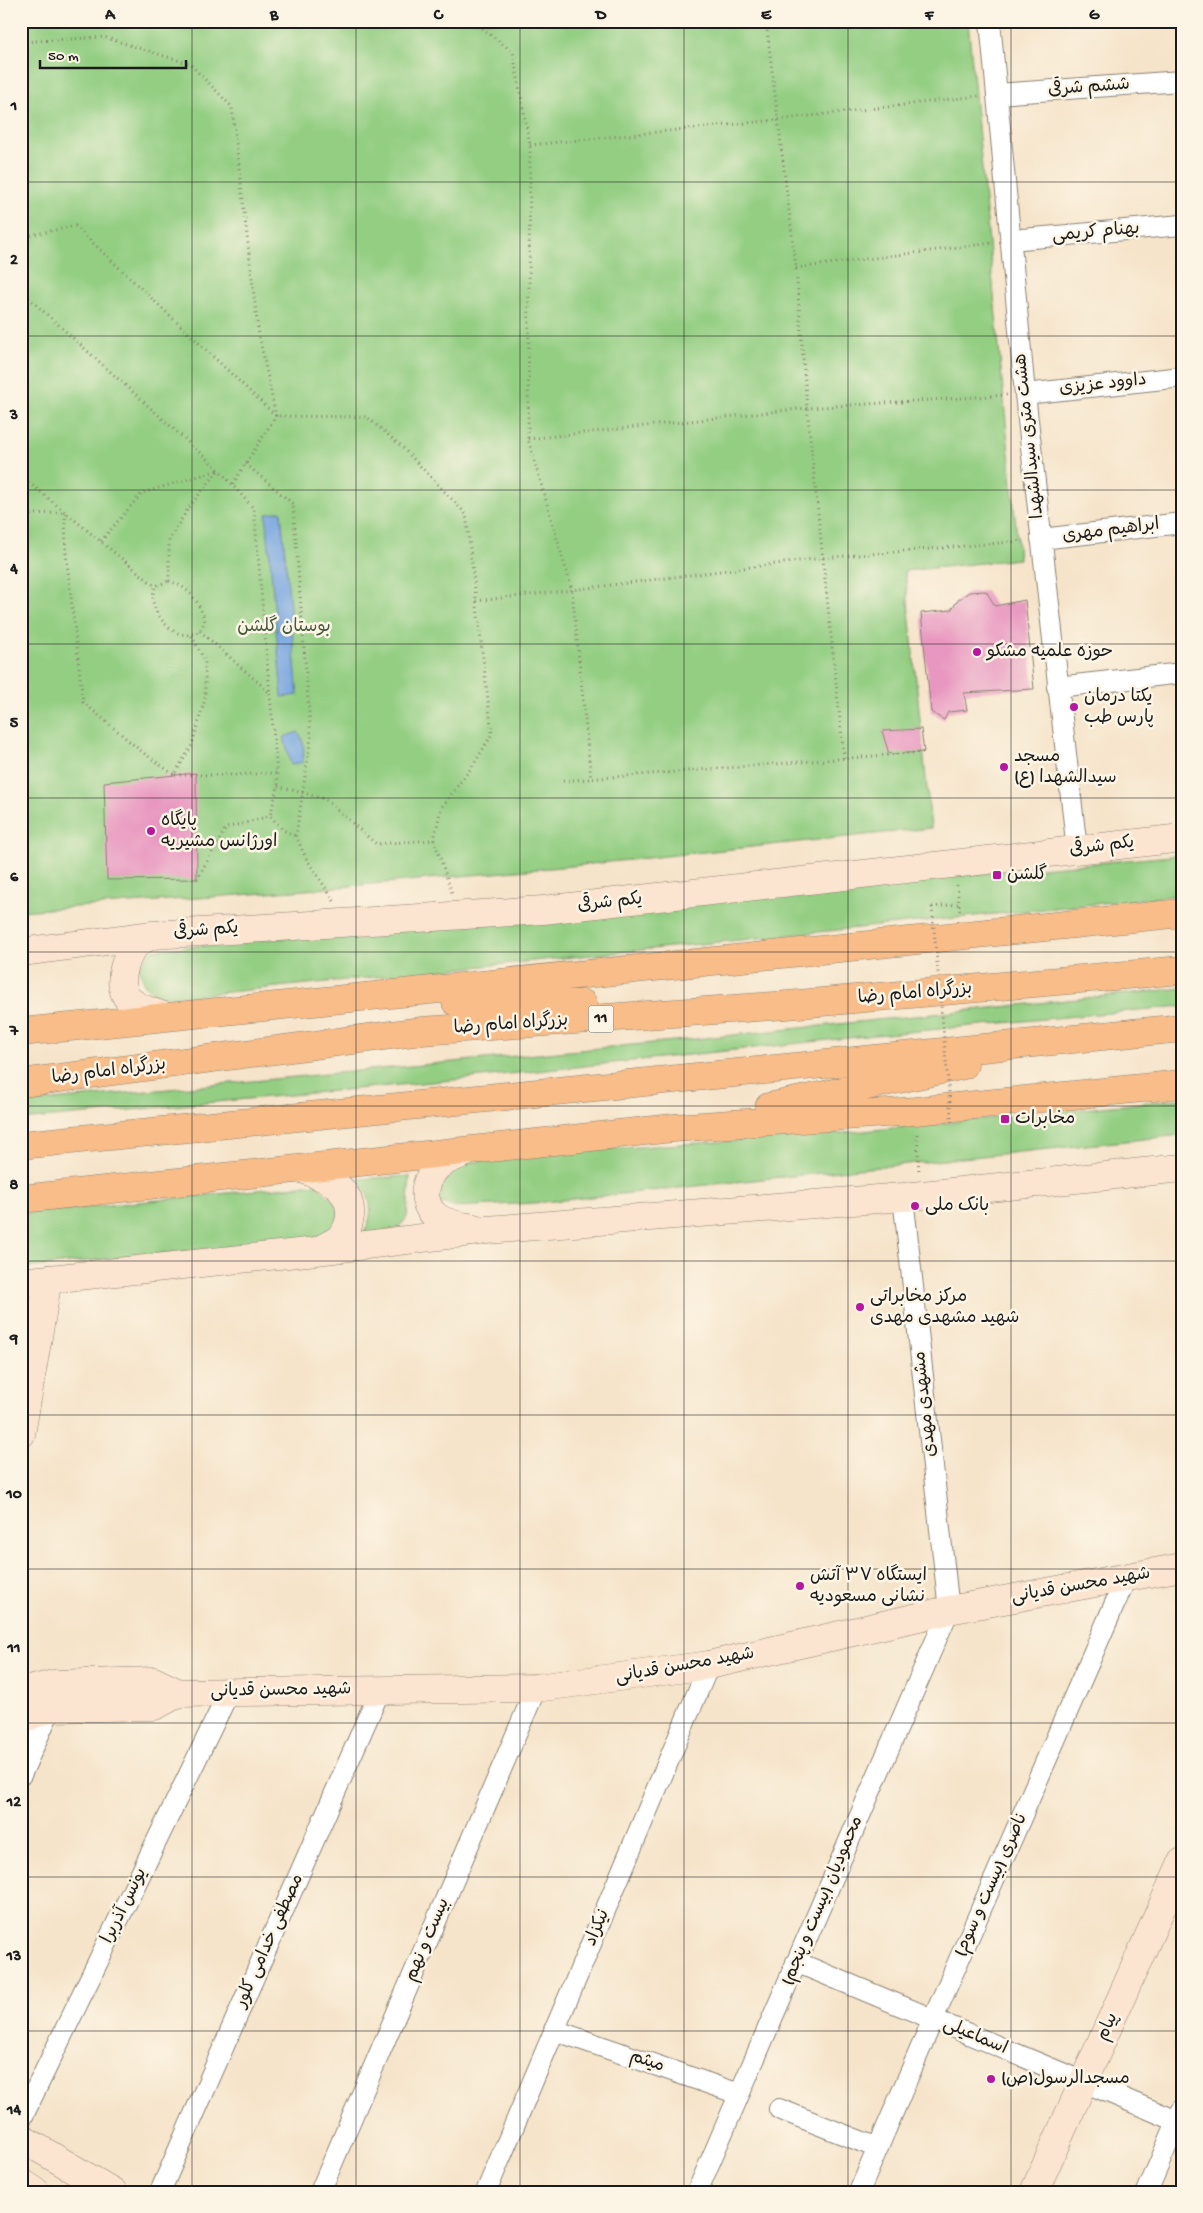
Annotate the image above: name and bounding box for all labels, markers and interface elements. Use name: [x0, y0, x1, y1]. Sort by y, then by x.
text: A: [104, 7, 116, 26]
text: B: [269, 7, 279, 26]
text: C: [433, 7, 444, 26]
text: D: [594, 7, 607, 26]
text: E: [761, 7, 772, 26]
text: F: [924, 7, 935, 26]
text: G: [1089, 7, 1100, 26]
scale bar: [40, 38, 186, 70]
text: 50 m: [48, 48, 79, 66]
street label: ششم شرقی: [1047, 71, 1131, 102]
text: 1: [10, 98, 17, 117]
street label: بهنام کریمی: [1051, 219, 1141, 248]
text: 2: [10, 252, 18, 271]
street label: هشت متری سیدالشهدا: [1011, 352, 1049, 520]
street label: داوود عزیزی: [1058, 370, 1148, 400]
text: 3: [9, 407, 18, 426]
street label: ابراهیم مهری: [1061, 515, 1161, 548]
text: 4: [9, 561, 18, 580]
park label: بوستان گلشن: [237, 615, 331, 638]
place label: حوزه علمیه مشکو: [985, 642, 1113, 663]
marker: حوزه علمیه مشکو: [971, 646, 983, 658]
place label: یکتا درمان پارس طب: [1084, 687, 1154, 729]
marker: یکتا درمان پارس طب: [1068, 701, 1080, 713]
text: 5: [10, 715, 19, 734]
place label: مسجد سیدالشهدا (ع): [1014, 747, 1117, 789]
marker: مسجد سیدالشهدا (ع): [998, 761, 1010, 773]
place label: پایگاه اورژانس مشیریه: [161, 809, 277, 853]
marker: پایگاه اورژانس مشیریه: [145, 825, 157, 837]
street label: یکم شرقی: [1068, 829, 1136, 862]
place label: گلشن: [1007, 863, 1048, 886]
text: 6: [10, 869, 19, 888]
marker: گلشن: [991, 869, 1003, 881]
street label: یکم شرقی: [576, 885, 644, 918]
street label: یکم شرقی: [173, 914, 239, 945]
street label: بزرگراه امام رضا: [857, 977, 973, 1010]
road number: 11: [588, 1006, 614, 1032]
street label: بزرگراه امام رضا: [453, 1009, 569, 1040]
text: 7: [9, 1023, 19, 1042]
street label: بزرگراه امام رضا: [51, 1053, 167, 1090]
place label: مخابرات: [1015, 1109, 1075, 1130]
marker: مخابرات: [999, 1113, 1011, 1125]
text: 8: [10, 1177, 19, 1196]
place label: بانک ملی: [925, 1195, 989, 1217]
marker: بانک ملی: [909, 1200, 921, 1212]
place label: مرکز مخابراتی شهید مشهدی مهدی: [870, 1287, 1019, 1329]
marker: مرکز مخابراتی شهید مشهدی مهدی: [854, 1301, 866, 1313]
text: 9: [9, 1331, 18, 1350]
street label: مشهدی مهدی: [910, 1350, 942, 1458]
text: 10: [5, 1486, 22, 1505]
street label: شهید محسن قدیانی: [1010, 1563, 1152, 1609]
place label: ایستگاه ۳۷ آتش نشانی مسعودیه: [810, 1564, 927, 1608]
marker: ایستگاه ۳۷ آتش نشانی مسعودیه: [794, 1580, 806, 1592]
text: 11: [7, 1640, 20, 1659]
street label: شهید محسن قدیانی: [614, 1643, 756, 1689]
street label: شهید محسن قدیانی: [210, 1679, 352, 1703]
text: 12: [6, 1794, 21, 1813]
street label: ناصری (بیست و سوم): [951, 1810, 1034, 1961]
street label: محمودیان (بیست و پنجم): [778, 1813, 869, 1989]
street label: یونس آذربرا: [97, 1864, 152, 1947]
street label: مصطفی خدامی کلور: [230, 1871, 309, 2013]
street label: بیست و نهم: [401, 1895, 456, 1985]
street label: نیکزاد: [581, 1907, 615, 1949]
text: 13: [6, 1948, 21, 1967]
street label: پیام: [1093, 2010, 1124, 2045]
street label: اسماعیلی: [940, 2014, 1010, 2060]
street label: میثم: [627, 2046, 667, 2079]
place label: مسجدالرسول(ص): [1001, 2069, 1130, 2090]
marker: مسجدالرسول(ص): [985, 2073, 997, 2085]
text: 14: [6, 2102, 21, 2121]

